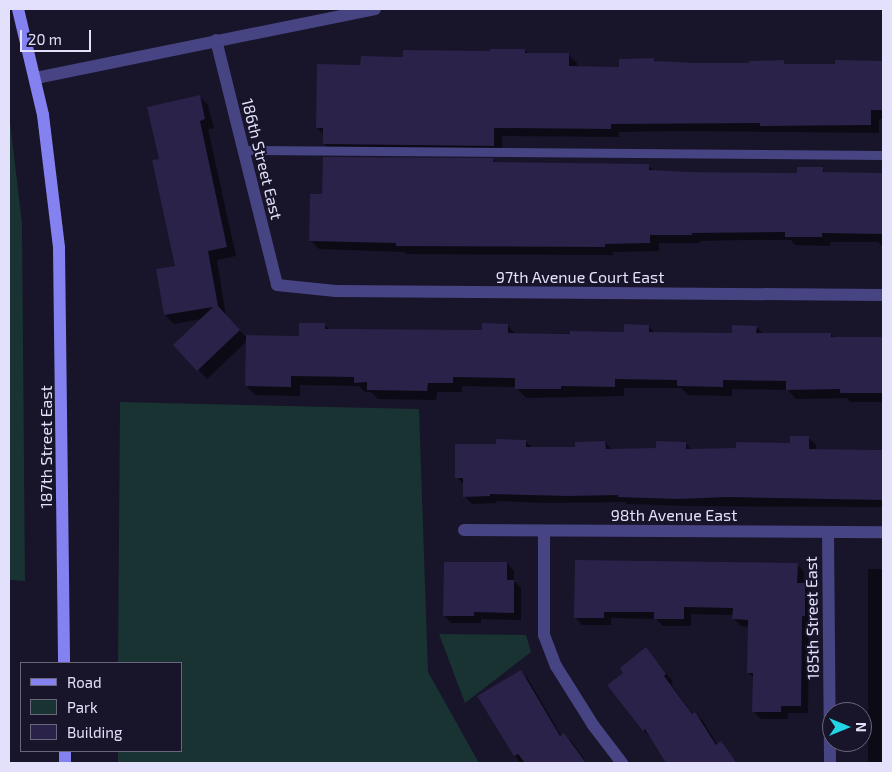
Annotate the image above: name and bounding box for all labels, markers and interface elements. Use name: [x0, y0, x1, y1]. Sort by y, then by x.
scale bar: [22, 20, 94, 52]
text: 20 m: [28, 30, 62, 48]
street label: 186th Street East: [238, 96, 286, 222]
street label: 97th Avenue Court East: [496, 267, 664, 287]
street label: 187th Street East: [36, 385, 56, 509]
street label: 98th Avenue East: [611, 505, 737, 525]
street label: 185th Street East: [801, 556, 823, 680]
legend: [20, 662, 182, 752]
text: Road: [67, 673, 102, 691]
text: Park: [67, 698, 98, 716]
north arrow: [822, 702, 872, 752]
text: N: [853, 722, 870, 732]
text: Building: [67, 723, 122, 741]

